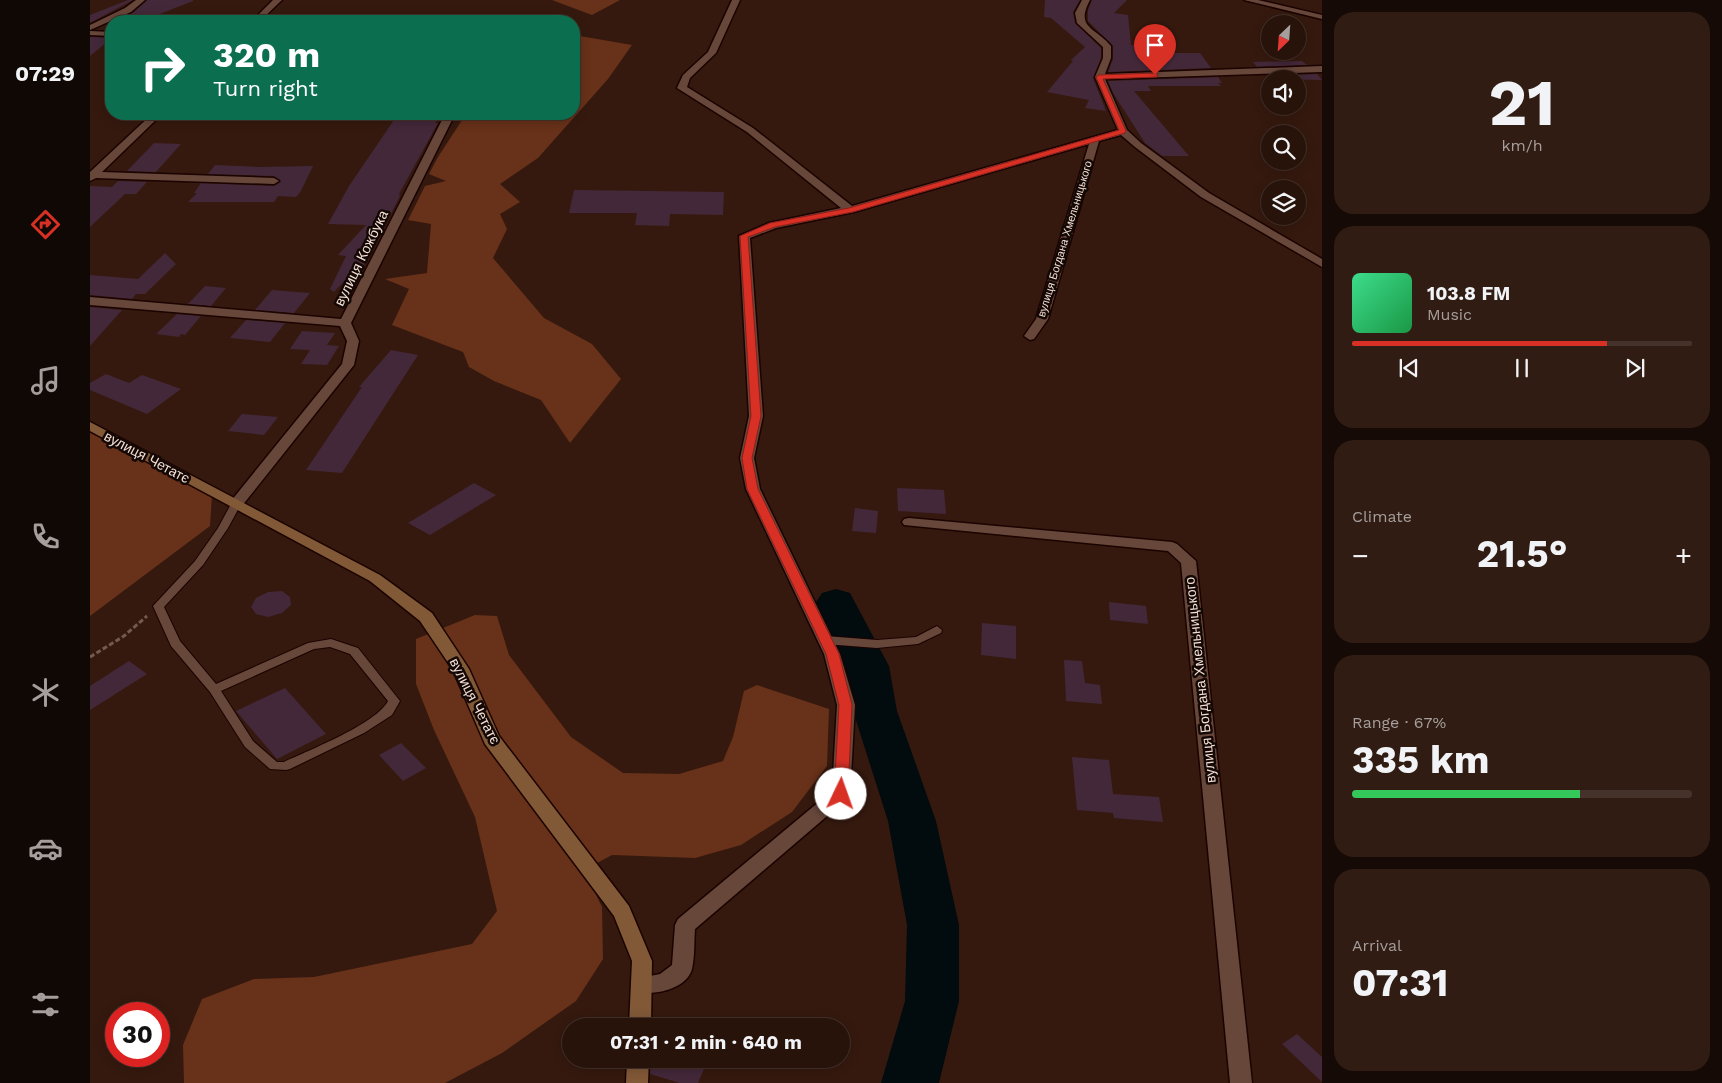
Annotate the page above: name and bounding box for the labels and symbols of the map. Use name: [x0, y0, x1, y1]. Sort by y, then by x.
north arrow: [1261, 15, 1306, 60]
pin: [1134, 24, 1176, 75]
street label: вулиця Богдана Хмельницького: [1035, 159, 1095, 319]
street label: вулиця Кожбука: [331, 207, 391, 308]
street label: вулиця Четатє: [102, 428, 192, 486]
street label: вулиця Богдана Хмельницького: [1181, 576, 1219, 784]
street label: вулиця Четатє: [447, 655, 503, 747]
position arrow: [814, 767, 866, 819]
speed limit sign: 30: [105, 1002, 170, 1067]

